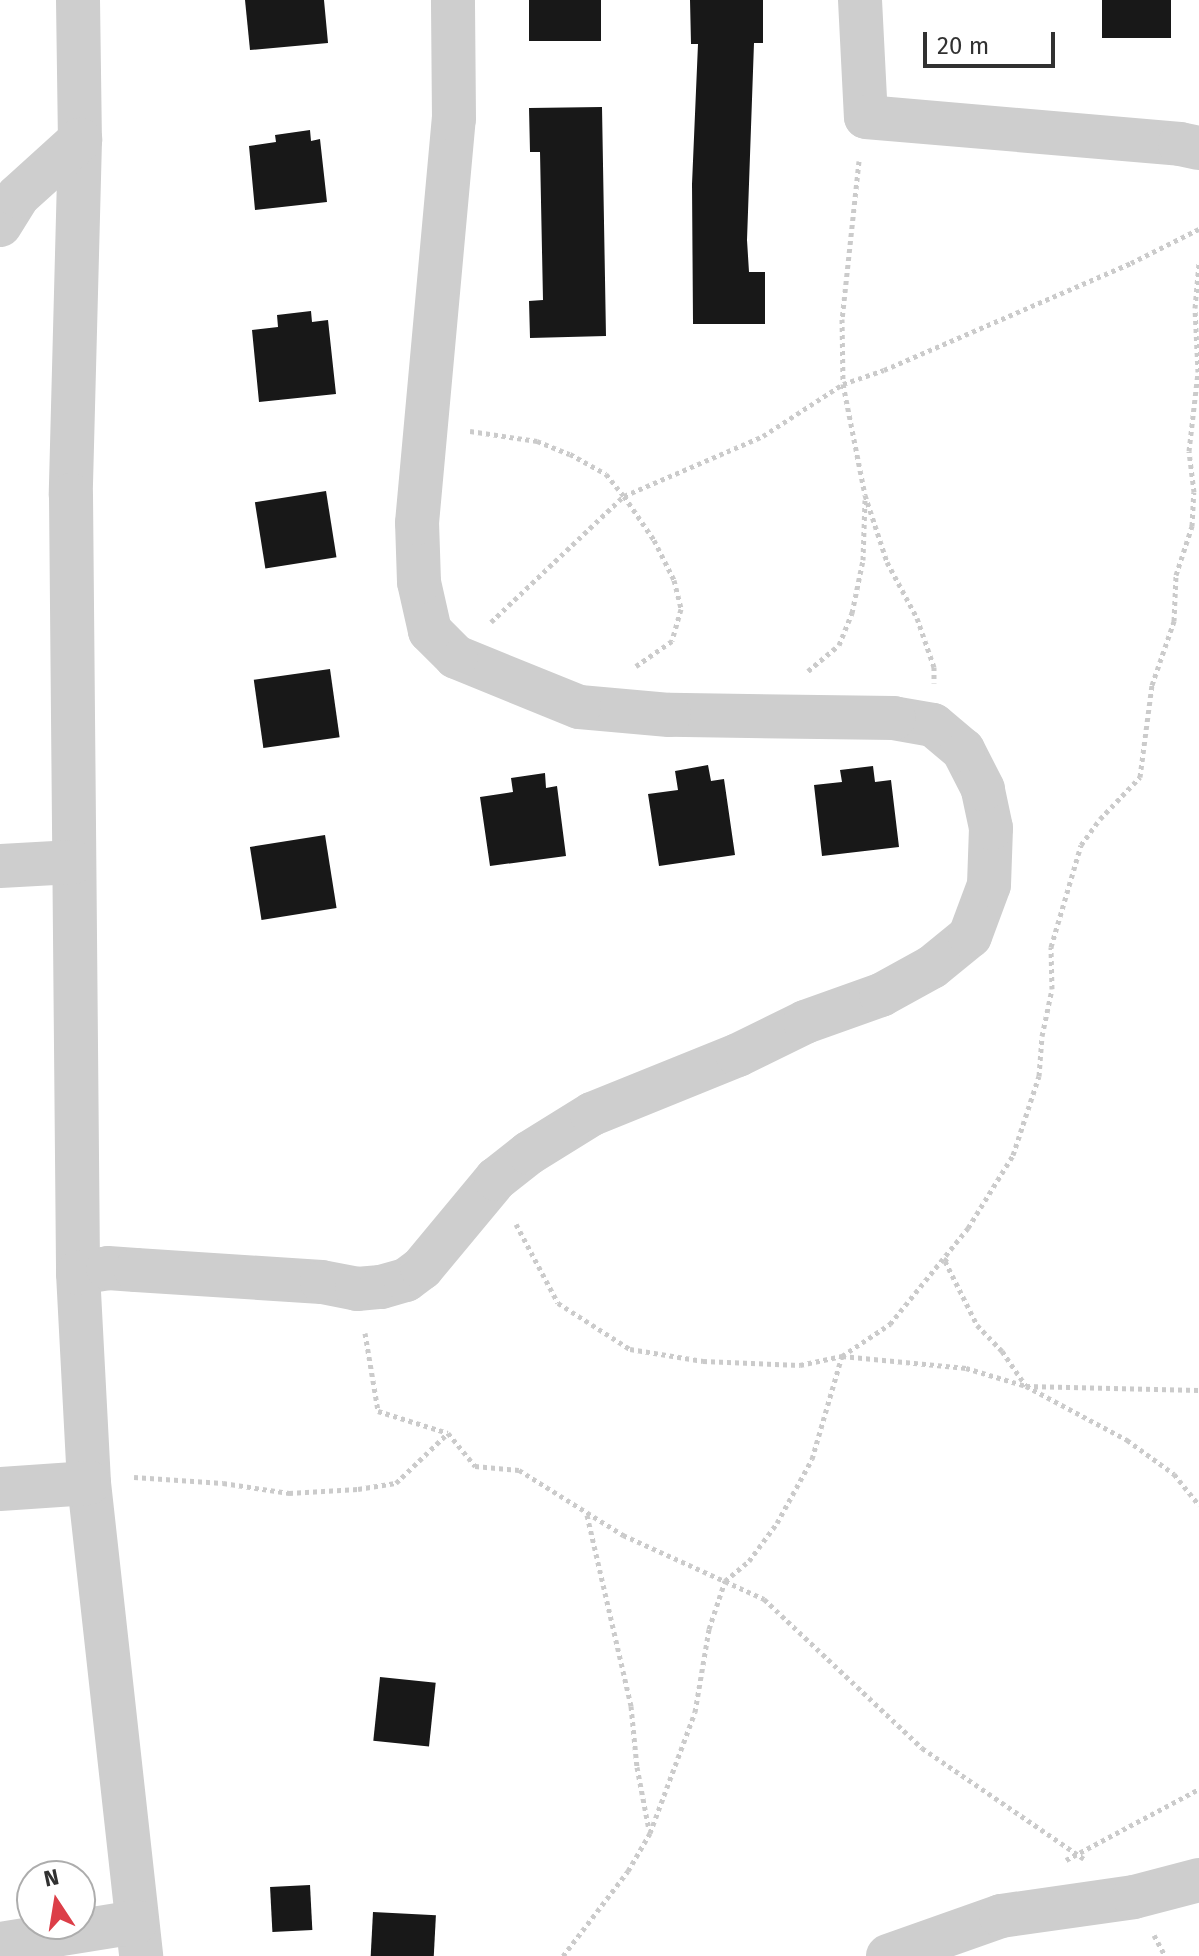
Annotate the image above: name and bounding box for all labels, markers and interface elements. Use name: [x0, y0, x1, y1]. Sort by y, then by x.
scale bar: [927, 16, 1059, 66]
text: 20 m: [937, 32, 989, 60]
north arrow: [16, 1860, 96, 1940]
text: N: [41, 1863, 61, 1893]

